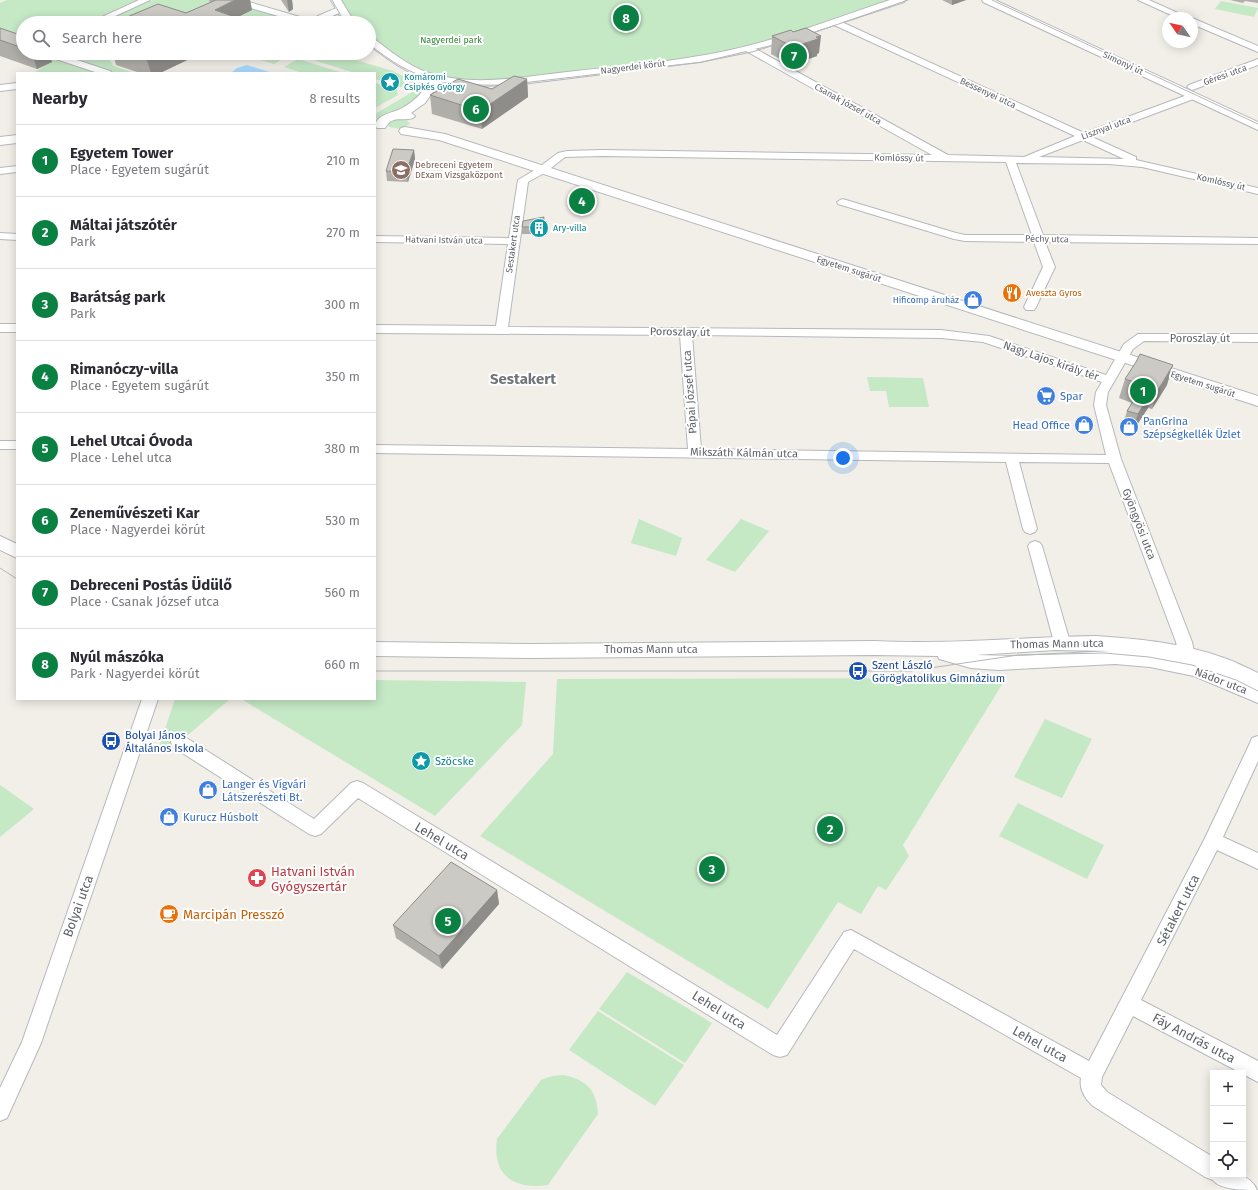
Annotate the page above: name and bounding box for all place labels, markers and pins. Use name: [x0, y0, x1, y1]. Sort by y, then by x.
pin: 8: [613, 3, 639, 33]
pin: 7: [781, 41, 807, 71]
place icon: Komáromi Csipkés György: [379, 71, 401, 93]
place label: Komáromi Csipkés György: [404, 72, 465, 92]
pin: 6: [463, 94, 489, 124]
school or university icon: Debreceni Egyetem DExam Vizsgaközpont: [390, 159, 412, 181]
place label: Debreceni Egyetem DExam Vizsgaközpont: [415, 160, 503, 180]
pin: 4: [569, 186, 595, 216]
building icon: Ary-villa: [528, 217, 550, 239]
place label: Ary-villa: [553, 223, 587, 233]
restaurant icon: Aveszta Gyros: [1001, 282, 1023, 304]
place label: Aveszta Gyros: [1026, 288, 1082, 298]
shop icon: Hificomp áruház: [962, 289, 984, 311]
place label: Hificomp áruház: [893, 295, 959, 305]
pin: 1: [1130, 376, 1156, 406]
supermarket icon: Spar: [1035, 385, 1057, 407]
place label: Spar: [1060, 390, 1083, 403]
shop icon: Head Office: [1073, 414, 1095, 436]
place label: PanGrina Szépségkellék Üzlet: [1143, 415, 1241, 441]
shop icon: PanGrina Szépségkellék Üzlet: [1118, 416, 1140, 438]
place label: Head Office: [1013, 419, 1070, 432]
place label: Szent László Görögkatolikus Gimnázium: [872, 659, 1005, 685]
bus stop icon: Szent László Görögkatolikus Gimnázium: [847, 660, 869, 682]
place label: Bolyai János Általános Iskola: [125, 729, 204, 755]
bus stop icon: Bolyai János Általános Iskola: [100, 730, 122, 752]
place icon: Szöcske: [410, 750, 432, 772]
place label: Szöcske: [435, 755, 474, 768]
place label: Langer és Vígvári Látszerészeti Bt.: [222, 778, 306, 804]
shop icon: Langer és Vígvári Látszerészeti Bt.: [197, 779, 219, 801]
shop icon: Kurucz Húsbolt: [158, 806, 180, 828]
place label: Kurucz Húsbolt: [183, 811, 259, 824]
pin: 2: [817, 814, 843, 844]
pin: 3: [699, 854, 725, 884]
place label: Hatvani István Gyógyszertár: [271, 864, 355, 894]
pharmacy icon: Hatvani István Gyógyszertár: [246, 867, 268, 889]
cafe icon: Marcipán Presszó: [158, 903, 180, 925]
pin: 5: [435, 906, 461, 936]
place label: Marcipán Presszó: [183, 907, 285, 922]

